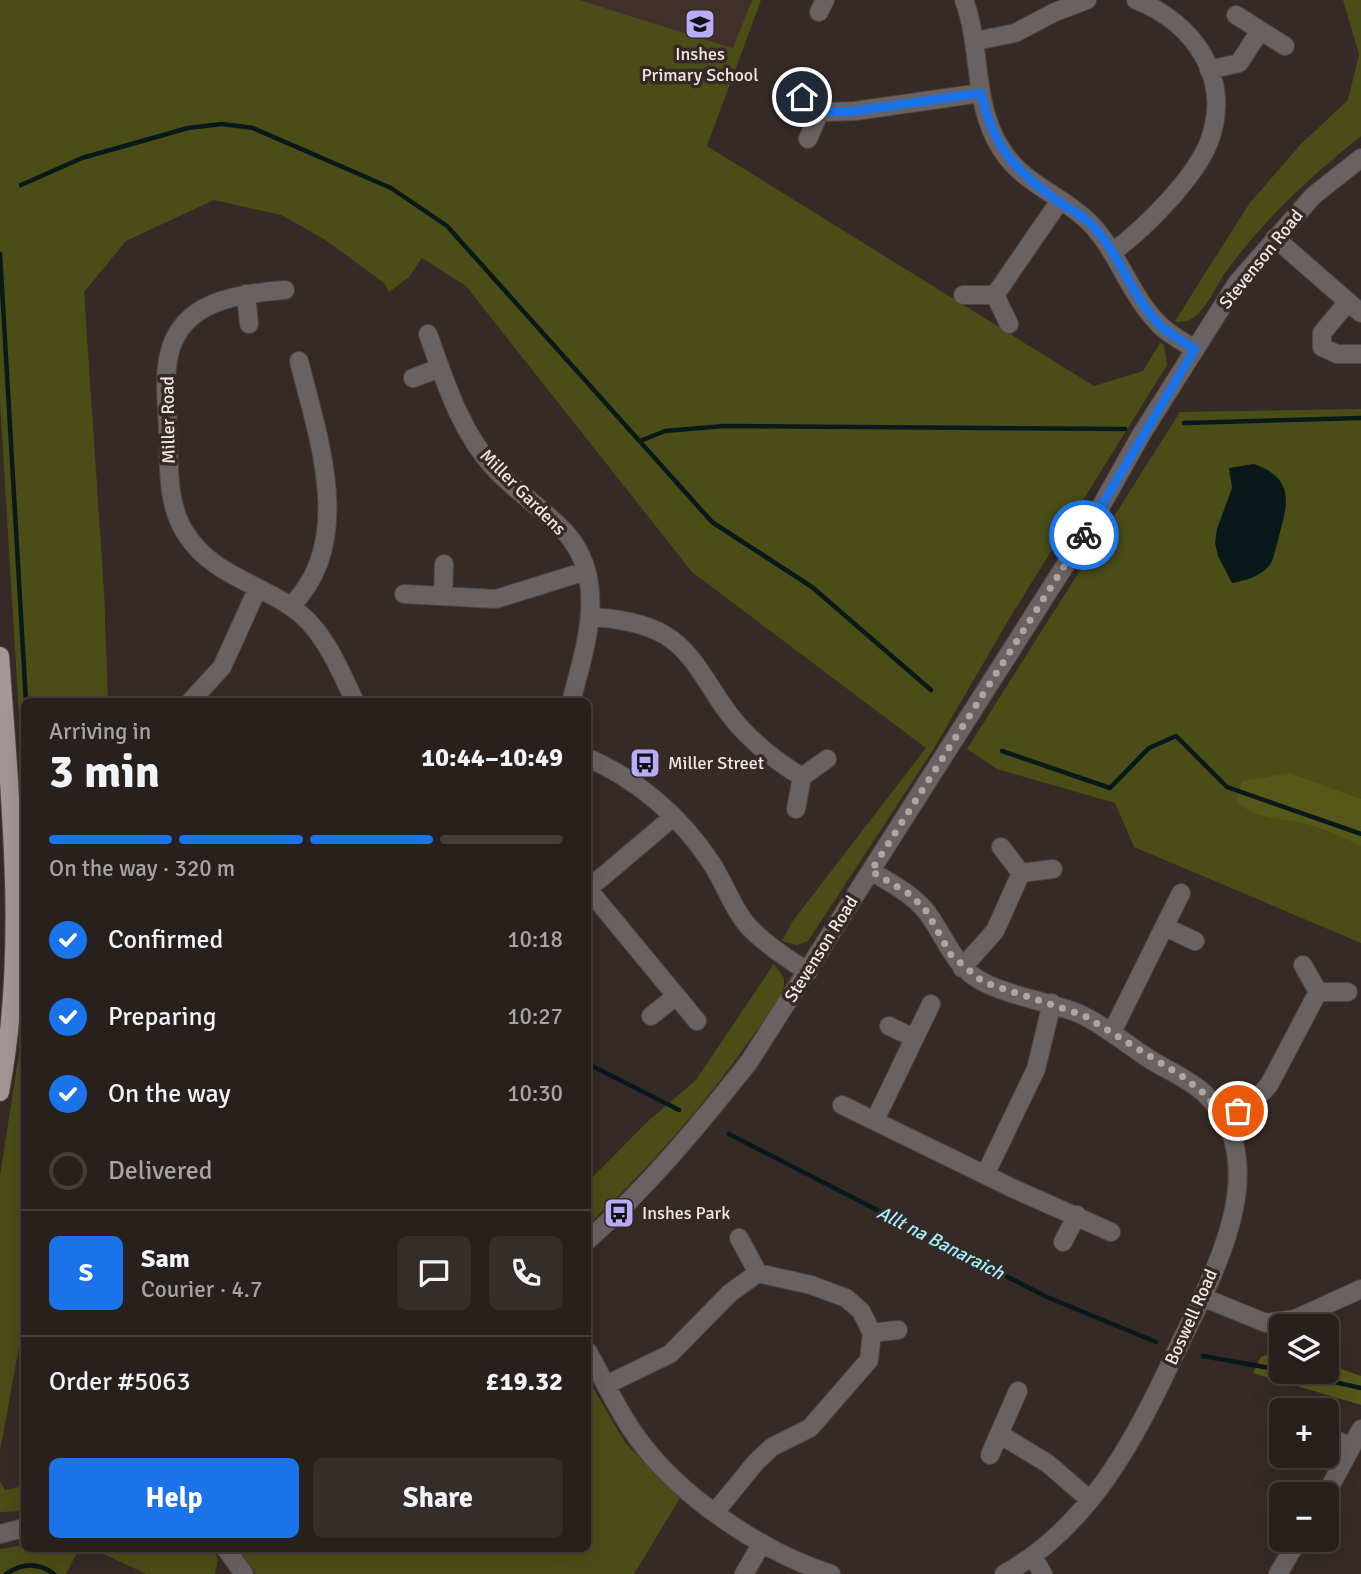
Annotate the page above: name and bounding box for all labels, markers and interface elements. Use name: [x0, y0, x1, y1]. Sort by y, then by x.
school or university icon: Inshes Primary School: [683, 7, 717, 41]
place label: Inshes Primary School: [642, 43, 758, 86]
pin: [772, 67, 832, 127]
icon: home: [783, 78, 821, 116]
street label: Stevenson Road: [1214, 205, 1308, 313]
street label: Miller Road: [156, 376, 180, 464]
street label: Miller Gardens: [475, 444, 571, 540]
courier: [1049, 500, 1119, 570]
icon: bike: [1065, 516, 1103, 554]
text: Arriving in: [49, 717, 151, 746]
text: 10:44–10:49: [421, 742, 563, 774]
text: 3 min: [49, 744, 160, 800]
bus stop icon: Miller Street: [628, 746, 662, 780]
place label: Miller Street: [668, 752, 764, 774]
text: On the way · 320 m: [49, 854, 235, 883]
street label: Stevenson Road: [780, 892, 862, 1006]
icon: check: [49, 921, 87, 959]
text: Confirmed: [108, 924, 223, 956]
text: 10:18: [507, 925, 563, 954]
icon: check: [49, 998, 87, 1036]
text: Preparing: [108, 1001, 216, 1033]
text: 10:27: [507, 1002, 563, 1031]
icon: check: [49, 1075, 87, 1113]
text: On the way: [108, 1078, 231, 1110]
text: 10:30: [507, 1079, 563, 1108]
pin: [1208, 1081, 1268, 1141]
icon: bag: [1219, 1092, 1257, 1130]
text: Delivered: [108, 1155, 213, 1187]
bus stop icon: Inshes Park: [602, 1196, 636, 1230]
water label: Allt na Banaraich: [873, 1201, 1009, 1285]
place label: Inshes Park: [642, 1202, 730, 1224]
button: chat: [397, 1236, 471, 1310]
button: phone: [489, 1236, 563, 1310]
text: Sam: [141, 1243, 190, 1275]
text: S: [79, 1257, 93, 1289]
street label: Boswell Road: [1160, 1266, 1222, 1368]
text: Courier · 4.7: [141, 1275, 262, 1304]
map controls: [1269, 1314, 1339, 1552]
button: layers: [1269, 1314, 1339, 1384]
text: Order #5063: [49, 1366, 190, 1398]
text: £19.32: [485, 1366, 563, 1398]
button: +: [1269, 1398, 1339, 1468]
button: Help: [49, 1458, 299, 1538]
button: Share: [313, 1458, 563, 1538]
button: −: [1269, 1482, 1339, 1552]

